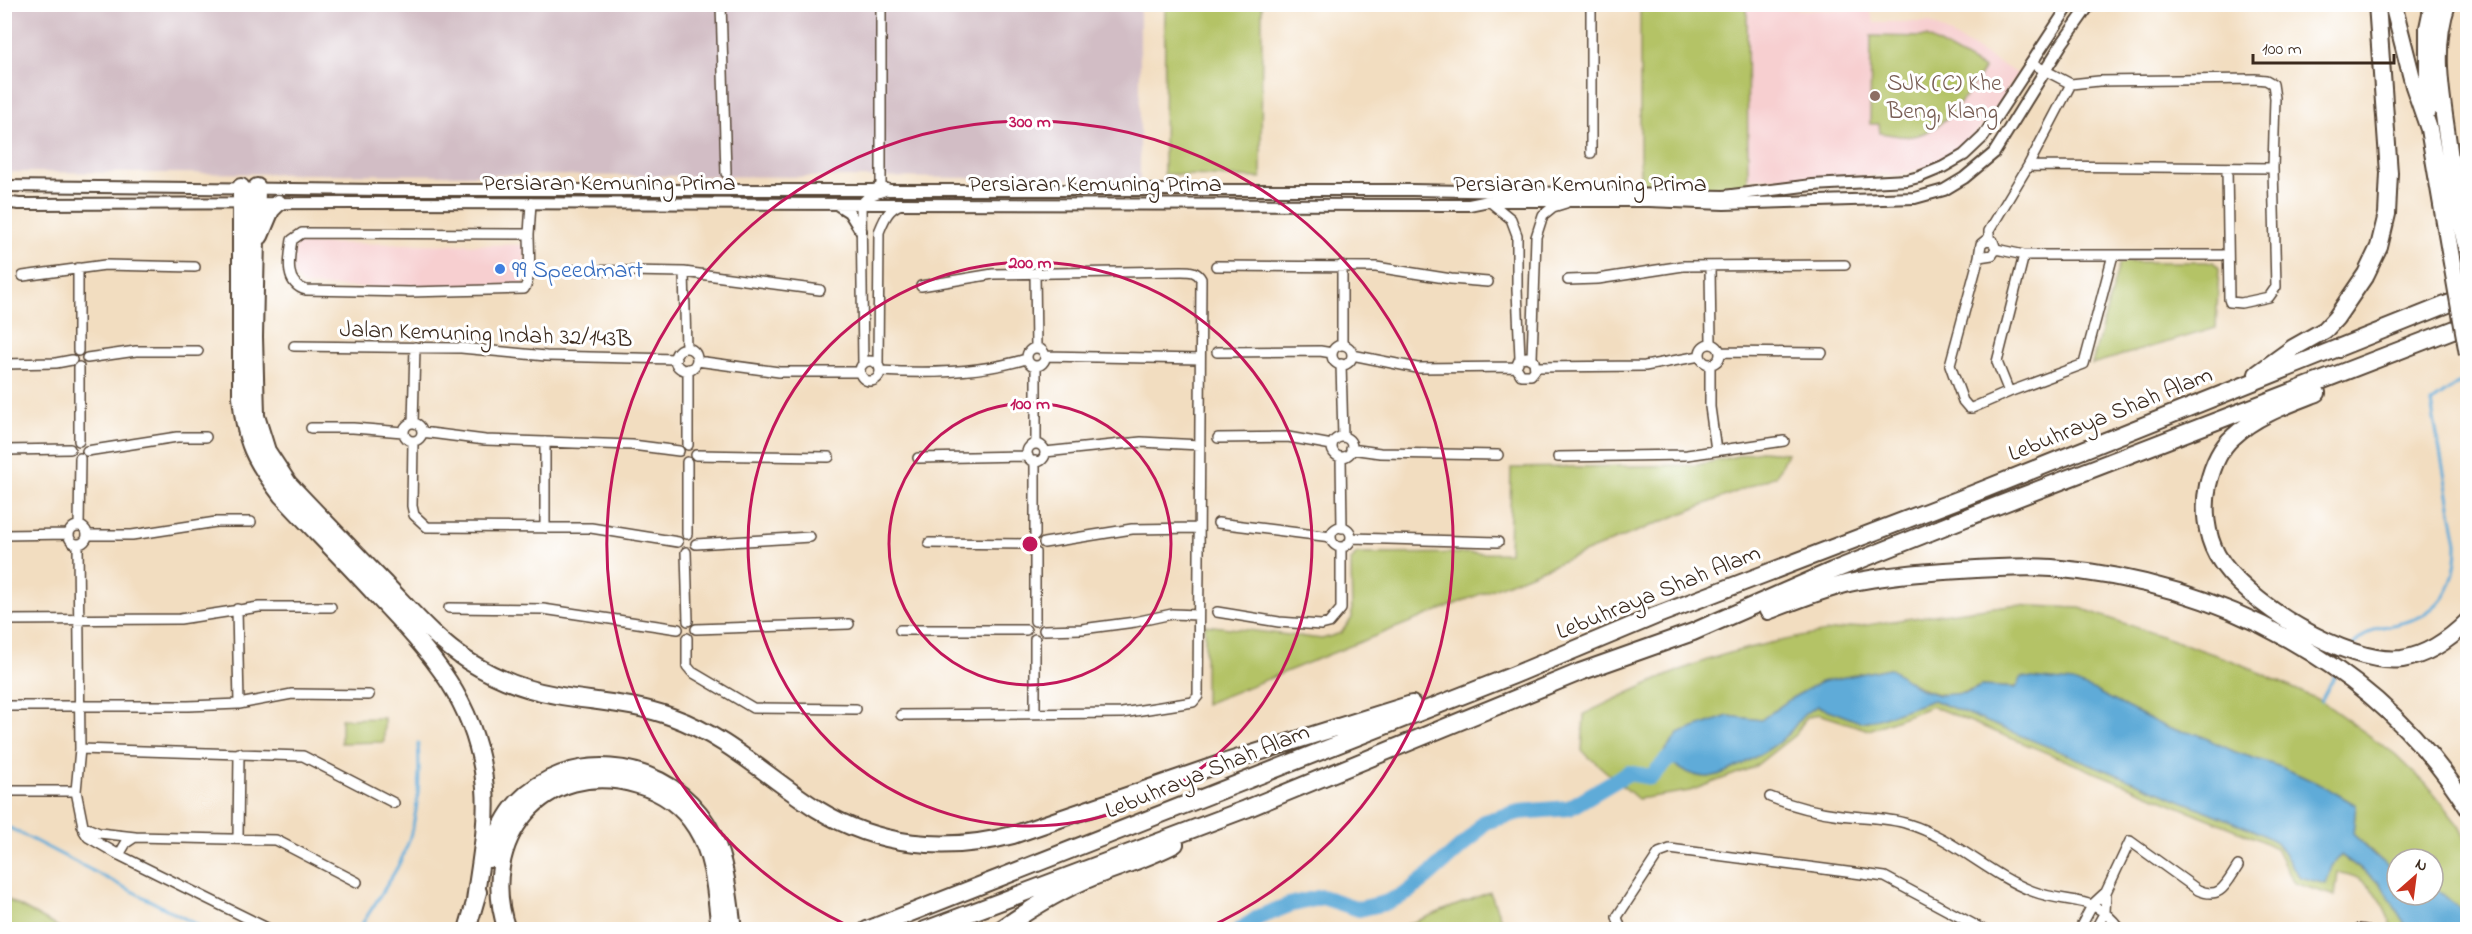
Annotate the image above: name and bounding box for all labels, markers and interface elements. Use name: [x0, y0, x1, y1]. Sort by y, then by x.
scale bar: [2253, 27, 2394, 65]
text: 100 m: [2262, 37, 2302, 63]
place label: SJK (C) Khe Beng, Klang: [1886, 67, 2002, 130]
marker: SJK (C) Khe Beng, Klang: [1868, 89, 1882, 103]
text: 300 m: [1008, 110, 1051, 136]
street label: Persiaran Kemuning Prima: [482, 167, 736, 202]
street label: Persiaran Kemuning Prima: [968, 168, 1222, 203]
street label: Persiaran Kemuning Prima: [1453, 168, 1707, 203]
text: 200 m: [1008, 251, 1052, 277]
place label: 99 Speedmart: [512, 254, 643, 289]
marker: 99 Speedmart: [493, 262, 507, 276]
street label: Jalan Kemuning Indah 32/143B: [339, 313, 633, 358]
street label: Lebuhraya Shah Alam: [2003, 358, 2219, 473]
text: 100 m: [1010, 392, 1050, 418]
centre of rings: [1020, 534, 1040, 554]
street label: Lebuhraya Shah Alam: [1551, 536, 1767, 651]
street label: Lebuhraya Shah Alam: [1100, 715, 1316, 830]
north arrow: [2385, 847, 2445, 907]
text: N: [2411, 852, 2432, 879]

